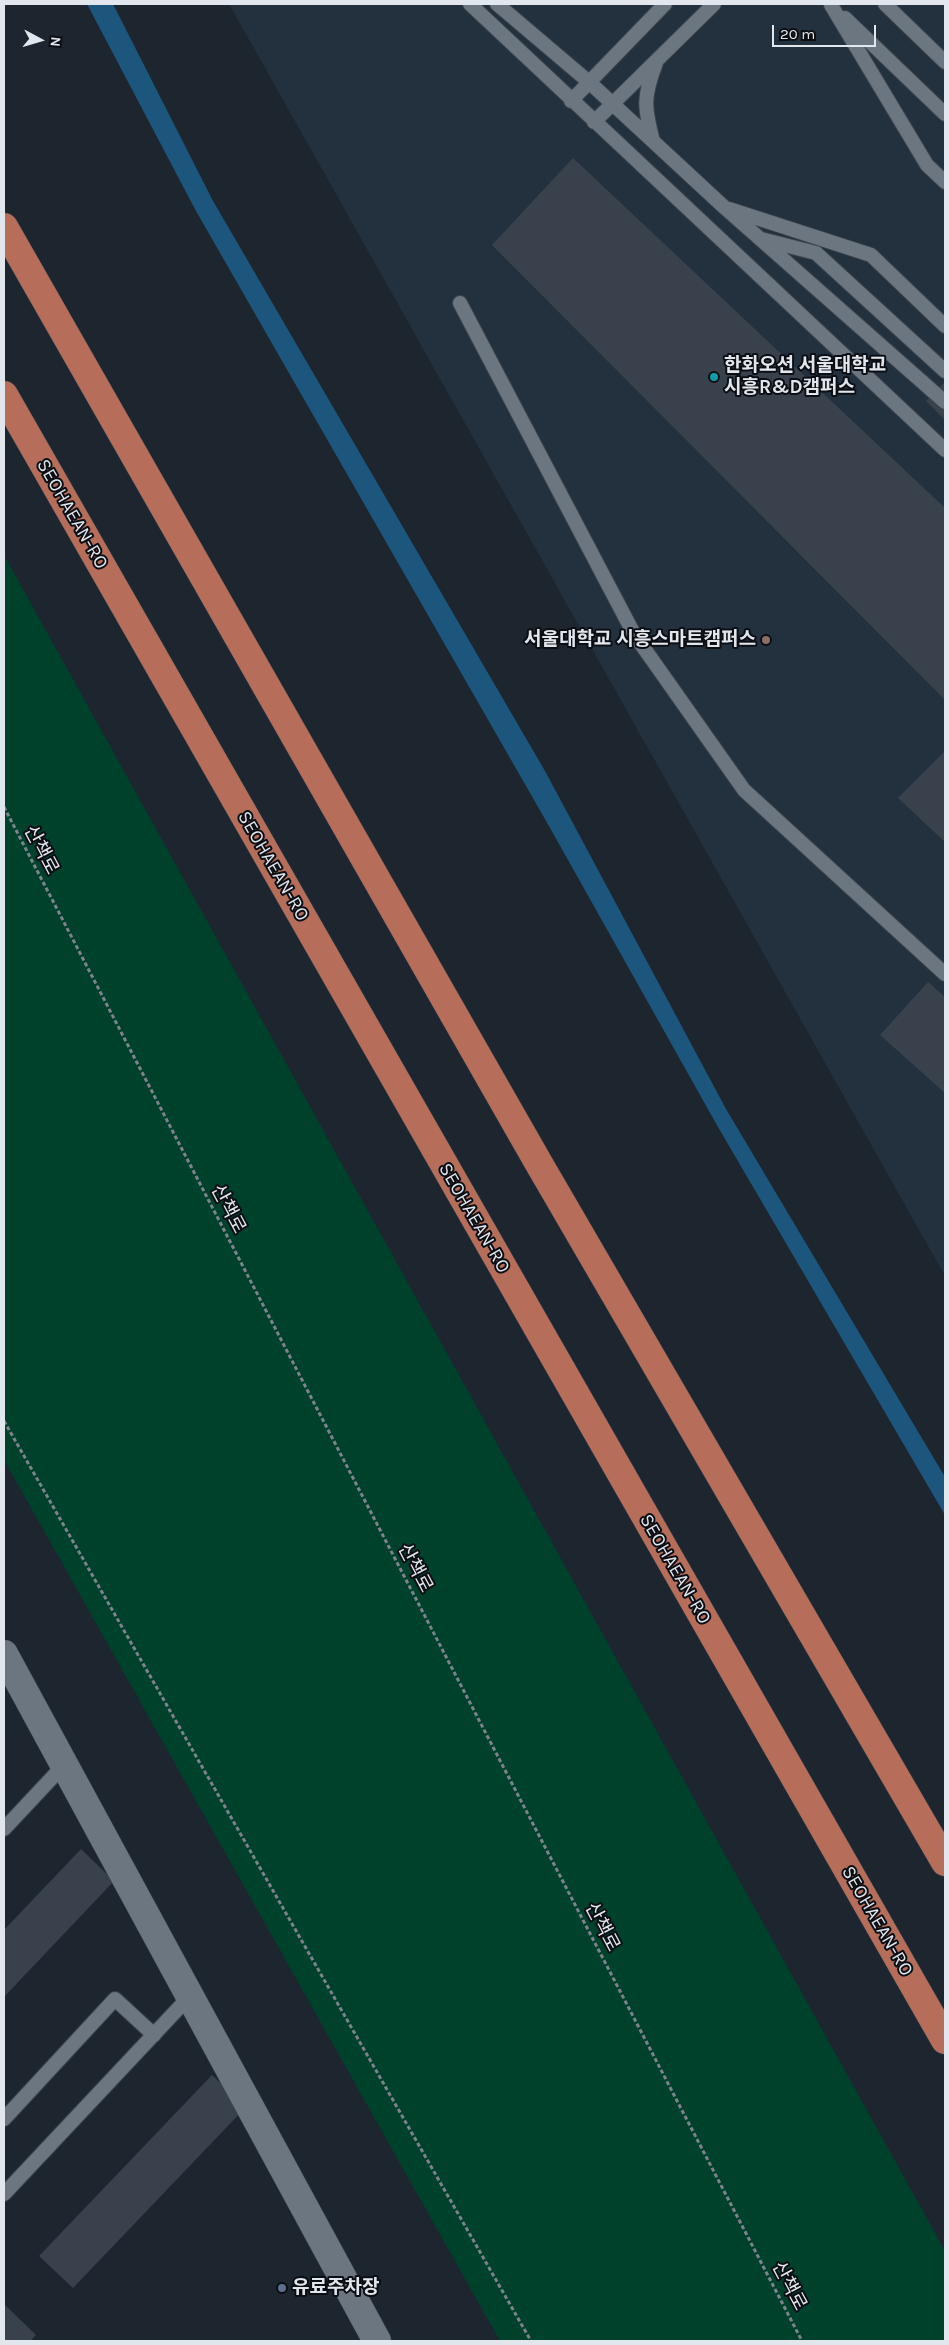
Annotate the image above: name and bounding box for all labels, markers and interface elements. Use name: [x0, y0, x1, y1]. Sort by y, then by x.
north arrow: [15, 15, 65, 65]
scale bar: [774, 15, 878, 47]
text: 20 m: [780, 25, 815, 43]
text: N: [46, 36, 64, 47]
place label: 한화오션 서울대학교 시흥R&D캠퍼스: [724, 355, 886, 399]
marker: 한화오션 서울대학교 시흥R&D캠퍼스: [708, 371, 720, 383]
street label: SEOHAEAN-RO: [31, 455, 113, 573]
place label: 서울대학교 시흥스마트캠퍼스: [524, 629, 756, 651]
marker: 서울대학교 시흥스마트캠퍼스: [760, 634, 772, 646]
street label: SEOHAEAN-RO: [232, 807, 314, 925]
street label: 산책로: [19, 821, 63, 879]
street label: SEOHAEAN-RO: [433, 1159, 515, 1277]
street label: 산책로: [206, 1180, 250, 1238]
street label: SEOHAEAN-RO: [634, 1510, 716, 1628]
street label: 산책로: [393, 1539, 437, 1597]
street label: SEOHAEAN-RO: [836, 1862, 918, 1980]
street label: 산책로: [580, 1898, 624, 1956]
street label: 산책로: [767, 2257, 811, 2315]
place label: 유료주차장: [292, 2277, 379, 2299]
marker: 유료주차장: [276, 2282, 288, 2294]

